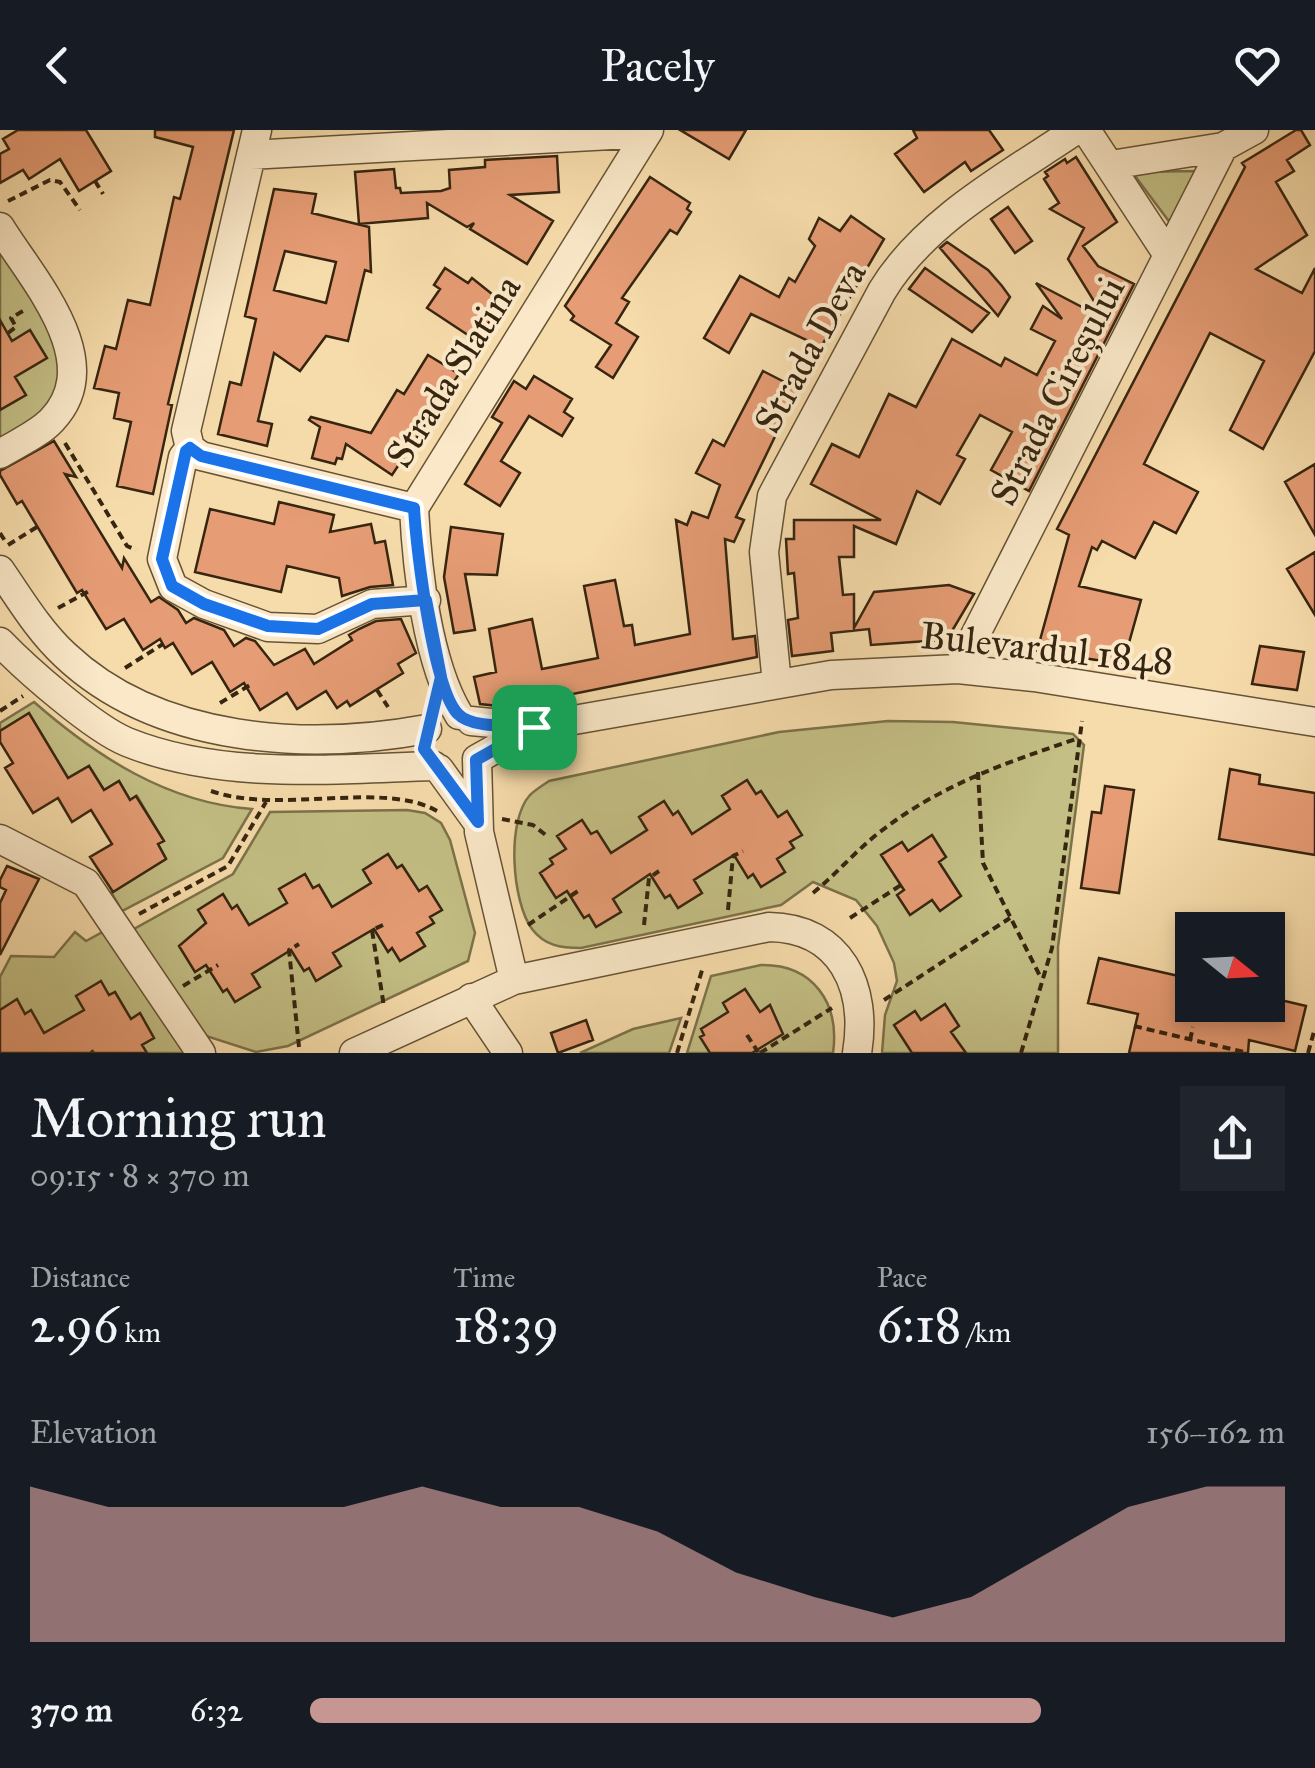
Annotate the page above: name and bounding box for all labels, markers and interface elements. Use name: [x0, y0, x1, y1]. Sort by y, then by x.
icon: back: [30, 38, 85, 93]
text: Pacely: [600, 38, 715, 93]
icon: heart: [1230, 38, 1285, 93]
street label: Strada Deva: [744, 252, 876, 441]
street label: Strada Slatina: [376, 266, 531, 475]
street label: Strada Cireșului: [980, 269, 1134, 513]
street label: Bulevardul 1848: [918, 612, 1176, 684]
pin: [492, 685, 577, 770]
icon: arrive: [507, 700, 562, 755]
north arrow: [1175, 912, 1285, 1022]
map controls: [1175, 912, 1285, 1022]
text: Morning run: [30, 1085, 327, 1152]
button: share: [1180, 1086, 1285, 1191]
text: 09:15 · 8 × 370 m: [30, 1156, 250, 1195]
text: Distance: [30, 1260, 130, 1295]
text: Time: [453, 1260, 515, 1295]
text: Pace: [877, 1260, 927, 1295]
text: 2.96: [30, 1295, 119, 1356]
text: 18:39: [453, 1295, 559, 1356]
text: 6:18: [877, 1295, 961, 1356]
text: km: [119, 1315, 161, 1350]
text: /km: [961, 1315, 1011, 1350]
text: Elevation: [30, 1413, 157, 1452]
text: 156–162 m: [1146, 1413, 1285, 1452]
text: 370 m: [30, 1691, 112, 1730]
text: 6:32: [190, 1691, 243, 1730]

